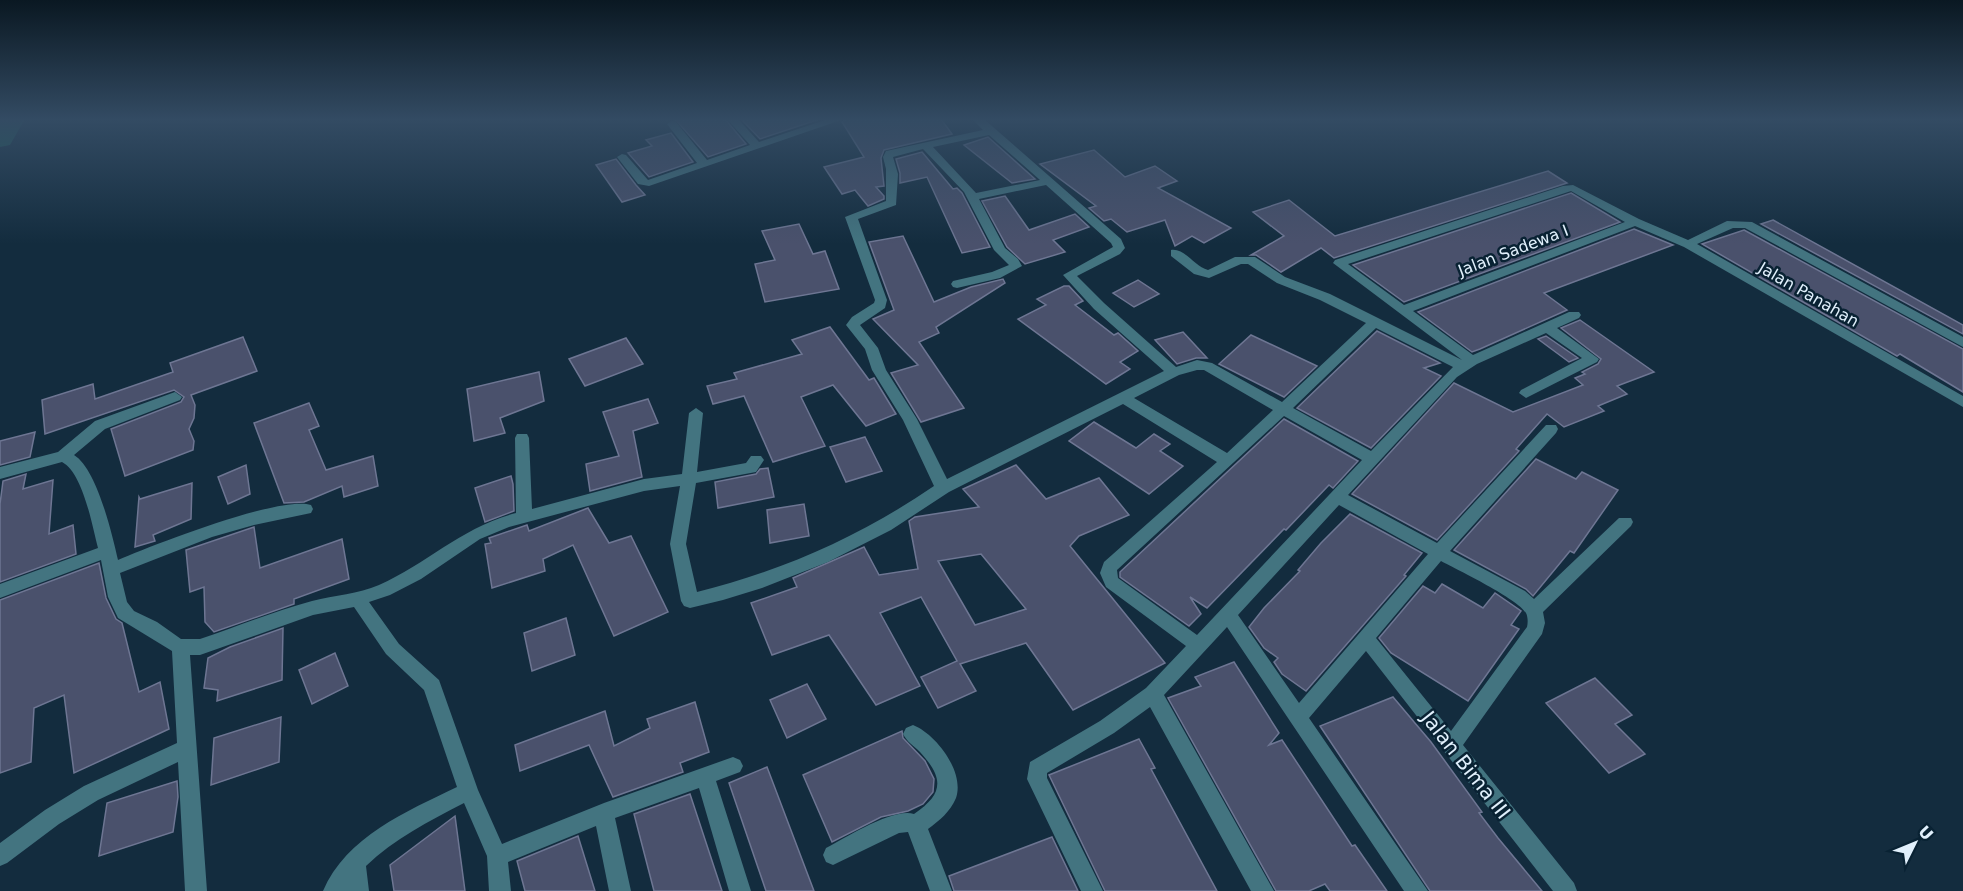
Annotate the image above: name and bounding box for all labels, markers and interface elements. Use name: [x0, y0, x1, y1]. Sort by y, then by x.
street label: Jalan Sadewa I: [1454, 221, 1571, 281]
street label: Jalan Panahan: [1754, 258, 1862, 331]
street label: Jalan Bima III: [1415, 705, 1515, 824]
north arrow: [1885, 813, 1945, 873]
text: U: [1914, 822, 1937, 844]

